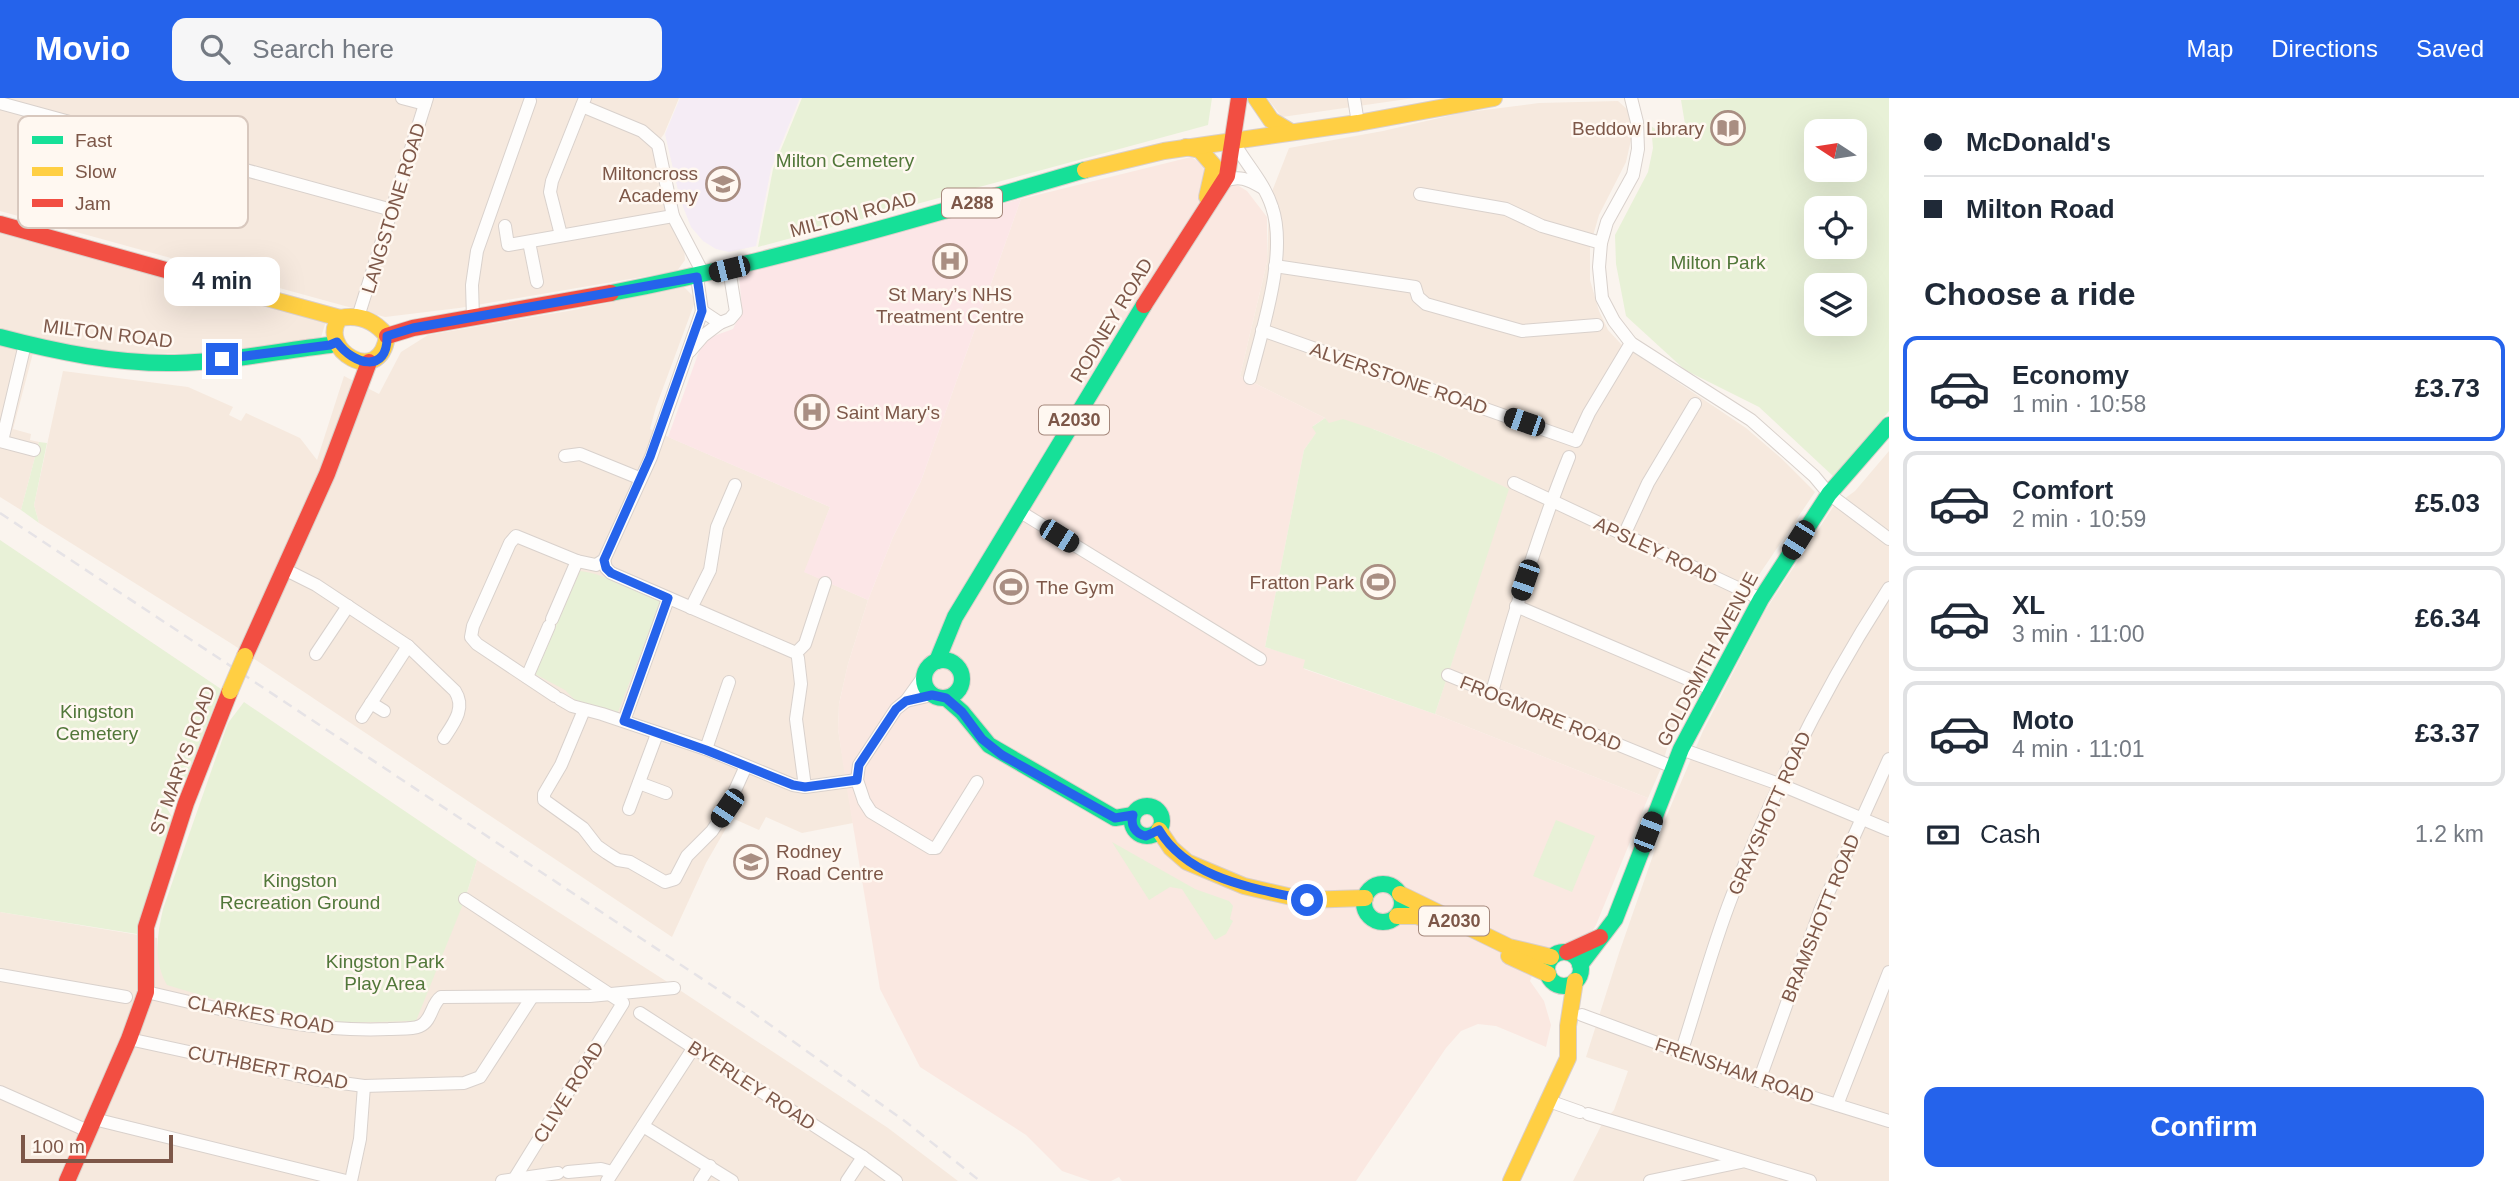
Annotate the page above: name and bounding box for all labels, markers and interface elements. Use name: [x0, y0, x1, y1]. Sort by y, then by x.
search box: [172, 18, 662, 81]
text: Movio: [35, 30, 130, 67]
icon: search: [196, 30, 234, 68]
text: Search here: [252, 34, 394, 64]
text: Map: [2187, 35, 2233, 62]
text: Directions: [2271, 35, 2378, 62]
text: Saved: [2416, 35, 2484, 62]
library icon: Beddow Library: [1709, 109, 1747, 147]
legend: [18, 116, 248, 228]
place label: Beddow Library: [1572, 118, 1704, 139]
north arrow: [1804, 119, 1867, 182]
map controls: [1804, 119, 1867, 336]
street label: LANGSTONE ROAD: [358, 120, 429, 296]
text: McDonald's: [1966, 127, 2111, 157]
text: Fast: [75, 130, 113, 151]
park label: Milton Cemetery: [776, 150, 915, 171]
text: Slow: [75, 161, 116, 182]
place label: Miltoncross Academy: [602, 163, 698, 206]
school or university icon: Miltoncross Academy: [704, 165, 742, 203]
street label: MILTON ROAD: [788, 187, 919, 241]
road number: A288: [942, 188, 1002, 218]
text: Jam: [75, 193, 111, 214]
text: Milton Road: [1966, 194, 2115, 224]
button: locate: [1804, 196, 1867, 259]
hospital icon: St Mary’s NHS Treatment Centre: [931, 242, 969, 280]
park label: Milton Park: [1670, 252, 1766, 273]
car: [707, 254, 752, 284]
street label: RODNEY ROAD: [1066, 254, 1157, 386]
callout: 4 min: [164, 258, 280, 306]
text: 4 min: [192, 268, 252, 294]
button: layers: [1804, 273, 1867, 336]
text: Choose a ride: [1924, 276, 2136, 312]
place label: St Mary’s NHS Treatment Centre: [876, 284, 1024, 327]
street label: MILTON ROAD: [42, 315, 174, 352]
street label: ALVERSTONE ROAD: [1307, 338, 1490, 419]
route end: [206, 343, 238, 375]
icon: car: [1928, 357, 1991, 420]
text: Economy: [2012, 360, 2129, 390]
text: £3.73: [2415, 373, 2480, 403]
text: 1 min · 10:58: [2012, 391, 2146, 417]
hospital icon: Saint Mary's: [793, 393, 831, 431]
place label: Saint Mary's: [836, 402, 940, 423]
car: [1501, 405, 1548, 439]
road number: A2030: [1039, 406, 1109, 434]
icon: car: [1928, 472, 1991, 535]
text: Comfort: [2012, 475, 2113, 505]
text: £5.03: [2415, 488, 2480, 518]
text: 2 min · 10:59: [2012, 506, 2146, 532]
street label: APSLEY ROAD: [1591, 513, 1721, 588]
car: [1036, 516, 1083, 556]
car: [1778, 517, 1819, 563]
car: [1509, 557, 1542, 603]
sports icon: Fratton Park: [1359, 563, 1397, 601]
sports icon: The Gym: [992, 568, 1030, 606]
street label: GOLDSMITH AVENUE: [1653, 569, 1762, 750]
place label: Fratton Park: [1249, 572, 1354, 593]
place label: The Gym: [1036, 577, 1114, 598]
icon: car: [1928, 587, 1991, 650]
text: XL: [2012, 590, 2045, 620]
text: £6.34: [2415, 603, 2480, 633]
text: 3 min · 11:00: [2012, 621, 2145, 647]
street label: FROGMORE ROAD: [1457, 672, 1625, 755]
street label: ST MARYS ROAD: [146, 683, 219, 837]
park label: Kingston Cemetery: [56, 701, 139, 744]
icon: car: [1928, 702, 1991, 765]
text: Moto: [2012, 705, 2074, 735]
text: £3.37: [2415, 718, 2480, 748]
street label: GRAYSHOTT ROAD: [1724, 728, 1815, 898]
text: 4 min · 11:01: [2012, 736, 2145, 762]
car: [707, 785, 748, 831]
car: [1631, 809, 1666, 855]
icon: cash: [1924, 816, 1962, 854]
text: Cash: [1980, 819, 2041, 849]
text: 1.2 km: [2415, 821, 2484, 847]
street label: BRAMSHOTT ROAD: [1777, 831, 1864, 1005]
place label: Rodney Road Centre: [776, 841, 884, 884]
school or university icon: Rodney Road Centre: [732, 843, 770, 881]
park label: Kingston Recreation Ground: [220, 870, 380, 913]
route start: [1291, 884, 1323, 916]
road number: A2030: [1419, 906, 1489, 936]
park label: Kingston Park Play Area: [326, 951, 445, 994]
street label: CLARKES ROAD: [186, 991, 336, 1038]
street label: FRENSHAM ROAD: [1653, 1033, 1817, 1108]
street label: BYERLEY ROAD: [684, 1036, 819, 1134]
street label: CLIVE ROAD: [529, 1038, 608, 1147]
street label: CUTHBERT ROAD: [186, 1042, 350, 1093]
button: Confirm: [1924, 1087, 2484, 1167]
scale bar: [21, 1132, 173, 1164]
text: 100 m: [32, 1136, 85, 1157]

